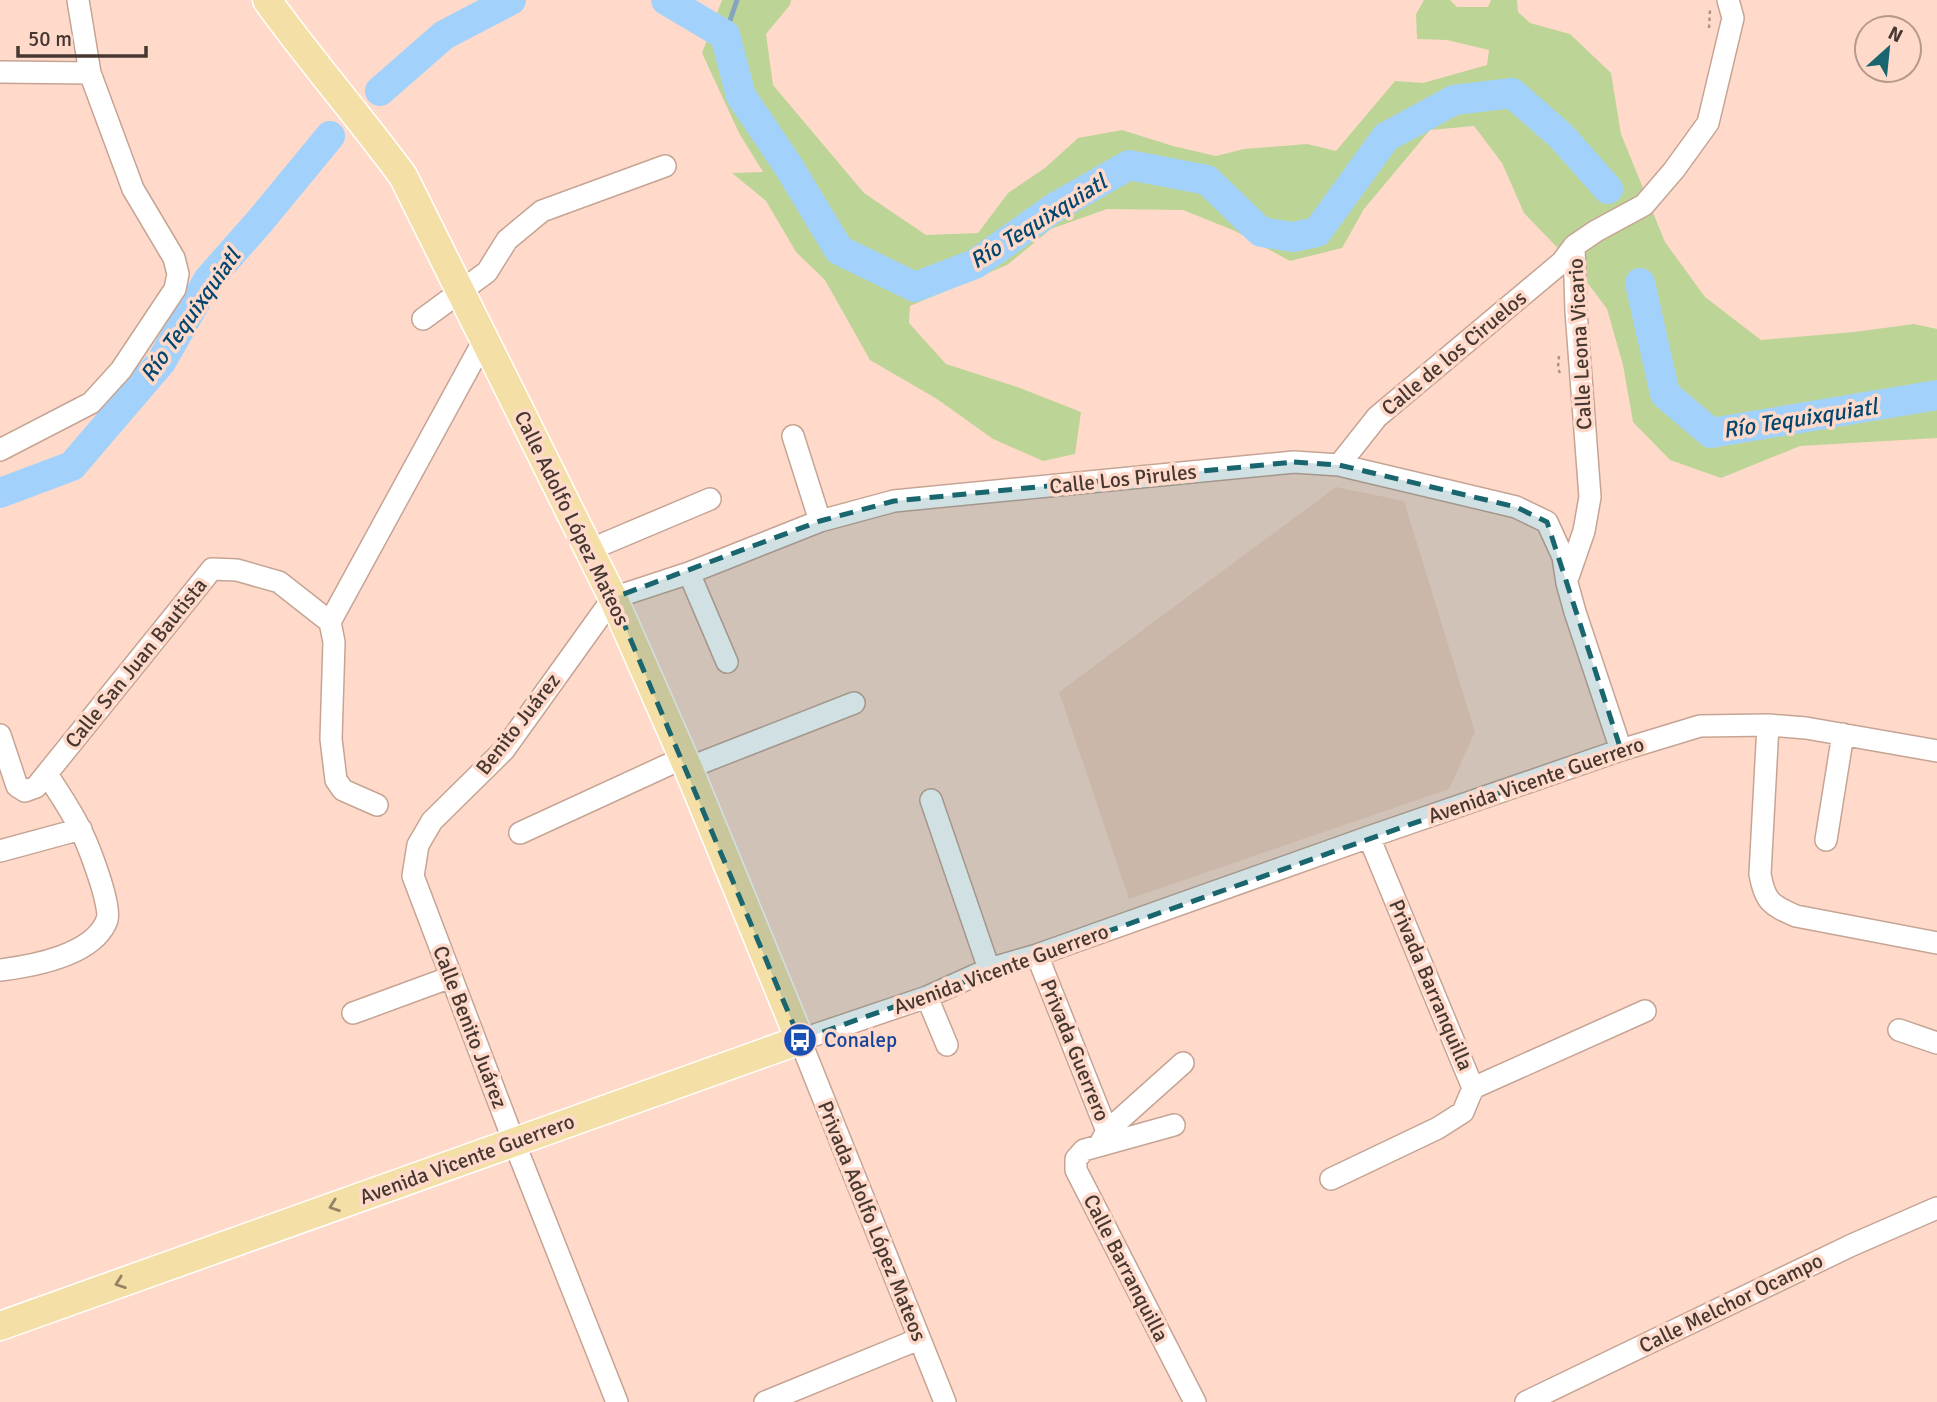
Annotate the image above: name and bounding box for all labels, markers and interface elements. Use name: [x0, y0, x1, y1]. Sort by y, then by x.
scale bar: [18, 14, 145, 58]
north arrow: [1853, 14, 1923, 84]
text: N: [1884, 21, 1907, 48]
text: 50 m: [28, 26, 72, 52]
water label: Río Tequixquiatl: [964, 167, 1114, 275]
water label: Río Tequixquiatl: [134, 241, 248, 388]
street label: Calle Leona Vicario: [1563, 258, 1597, 430]
street label: Calle de los Ciruelos: [1376, 285, 1532, 421]
water label: Río Tequixquiatl: [1721, 392, 1882, 445]
street label: Calle Adolfo López Mateos: [509, 406, 635, 630]
street label: Calle Los Pirules: [1048, 458, 1198, 500]
street label: Calle San Juan Bautista: [59, 573, 213, 753]
street label: Benito Juárez: [470, 668, 566, 780]
street label: Avenida Vicente Guerrero: [1425, 731, 1647, 829]
street label: Privada Barranquilla: [1383, 896, 1479, 1074]
street label: Avenida Vicente Guerrero: [890, 918, 1112, 1020]
street label: Calle Benito Juárez: [427, 942, 513, 1112]
street label: Privada Guerrero: [1035, 975, 1115, 1125]
bus stop icon: Conalep: [781, 1021, 819, 1059]
place label: Conalep: [824, 1027, 897, 1053]
street label: Privada Adolfo López Mateos: [812, 1097, 932, 1345]
street label: Avenida Vicente Guerrero: [356, 1108, 578, 1210]
street label: Calle Barranquilla: [1078, 1190, 1174, 1346]
one-way arrow: [329, 1198, 341, 1212]
street label: Calle Melchor Ocampo: [1635, 1247, 1827, 1359]
one-way arrow: [114, 1275, 127, 1289]

